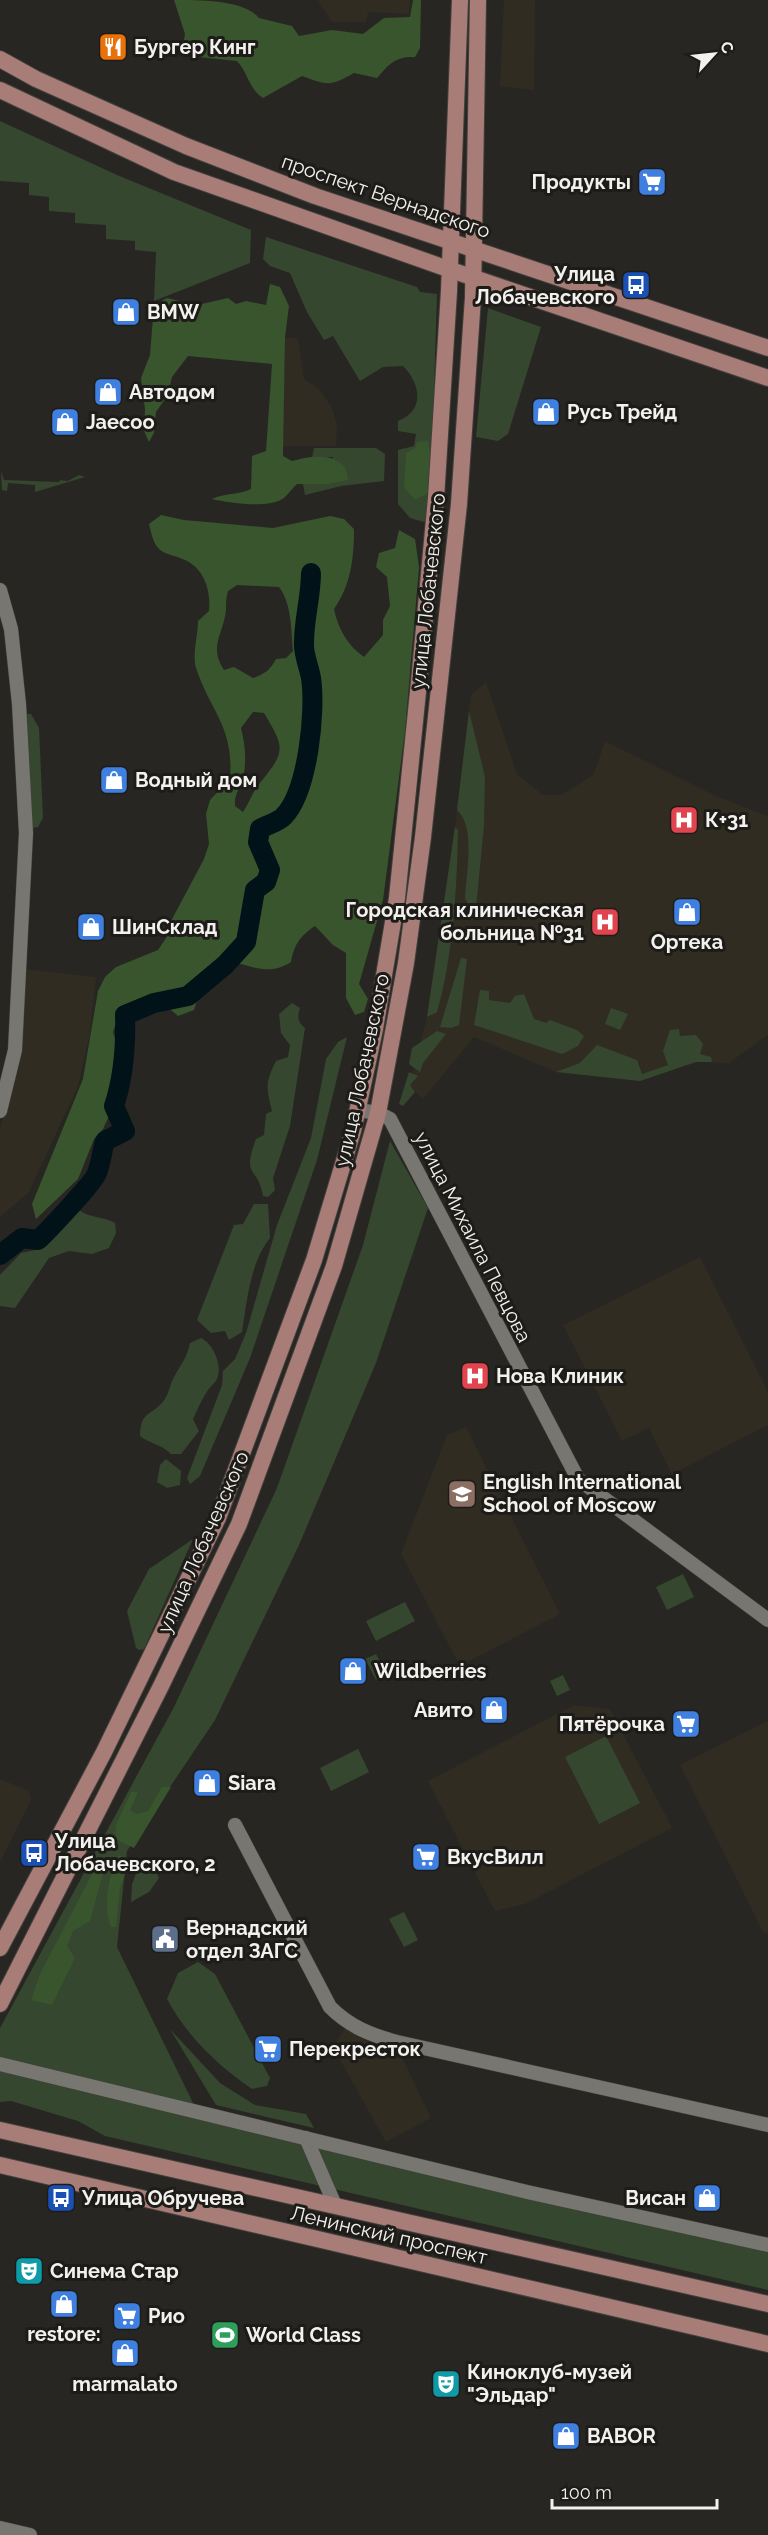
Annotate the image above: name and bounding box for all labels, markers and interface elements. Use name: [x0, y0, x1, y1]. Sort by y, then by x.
north arrow: [684, 24, 744, 84]
restaurant icon: Бургер Кинг: [97, 31, 129, 63]
place label: Бургер Кинг: [134, 35, 256, 59]
text: С: [716, 38, 738, 57]
street label: проспект Вернадского: [279, 149, 494, 243]
supermarket icon: Продукты: [636, 166, 668, 198]
place label: Продукты: [531, 170, 631, 194]
place label: Улица Лобачевского: [475, 262, 615, 309]
bus stop icon: Улица Лобачевского: [620, 269, 652, 301]
shop icon: BMW: [110, 296, 142, 328]
place label: BMW: [147, 300, 200, 324]
shop icon: Автодом: [92, 376, 124, 408]
place label: Автодом: [129, 380, 215, 404]
shop icon: Русь Трейд: [530, 396, 562, 428]
place label: Русь Трейд: [567, 400, 678, 424]
shop icon: Jaecoo: [49, 406, 81, 438]
place label: Jaecoo: [86, 410, 155, 434]
street label: улица Лобачевского: [406, 492, 450, 690]
shop icon: Водный дом: [98, 764, 130, 796]
place label: Водный дом: [135, 768, 257, 792]
hospital icon: К+31: [668, 804, 700, 836]
place label: К+31: [705, 808, 748, 832]
shop icon: Ортека: [671, 896, 703, 928]
place label: Городская клиническая больница №31: [345, 898, 584, 945]
hospital icon: Городская клиническая больница №31: [589, 906, 621, 938]
shop icon: ШинСклад: [75, 911, 107, 943]
place label: ШинСклад: [112, 915, 218, 939]
place label: Ортека: [651, 930, 723, 954]
street label: улица Лобачевского: [330, 971, 394, 1169]
street label: улица Михаила Певцова: [409, 1128, 537, 1346]
hospital icon: Нова Клиник: [459, 1360, 491, 1392]
place label: Нова Клиник: [496, 1364, 624, 1388]
street label: улица Лобачевского: [152, 1447, 254, 1637]
place label: English International School of Moscow: [483, 1470, 682, 1517]
school or university icon: English International School of Moscow: [446, 1478, 478, 1510]
shop icon: Wildberries: [337, 1655, 369, 1687]
place label: Wildberries: [374, 1659, 487, 1683]
shop icon: Авито: [478, 1694, 510, 1726]
place label: Авито: [414, 1698, 473, 1722]
supermarket icon: Пятёрочка: [670, 1708, 702, 1740]
place label: Пятёрочка: [559, 1712, 665, 1736]
shop icon: Siara: [191, 1767, 223, 1799]
place label: Siara: [228, 1771, 276, 1795]
place label: Улица Лобачевского, 2: [54, 1829, 215, 1876]
bus stop icon: Улица Лобачевского, 2: [18, 1837, 50, 1869]
supermarket icon: ВкусВилл: [410, 1841, 442, 1873]
place label: ВкусВилл: [447, 1845, 544, 1869]
place label: Вернадский отдел ЗАГС: [186, 1916, 308, 1963]
public building icon: Вернадский отдел ЗАГС: [149, 1923, 181, 1955]
supermarket icon: Перекресток: [252, 2033, 284, 2065]
place label: Перекресток: [289, 2037, 421, 2061]
bus stop icon: Улица Обручева: [45, 2182, 77, 2214]
shop icon: Висан: [691, 2182, 723, 2214]
place label: Улица Обручева: [81, 2186, 244, 2210]
place label: Висан: [625, 2186, 686, 2210]
street label: Ленинский проспект: [288, 2201, 490, 2269]
theatre icon: Синема Стар: [13, 2255, 45, 2287]
place label: Синема Стар: [50, 2259, 179, 2283]
shop icon: restore:: [48, 2288, 80, 2320]
supermarket icon: Рио: [111, 2300, 143, 2332]
place label: Рио: [148, 2304, 185, 2328]
sports icon: World Class: [209, 2319, 241, 2351]
place label: restore:: [27, 2322, 101, 2346]
place label: World Class: [246, 2323, 361, 2347]
shop icon: marmalato: [109, 2337, 141, 2369]
place label: Киноклуб-музей "Эльдар": [467, 2360, 632, 2407]
theatre icon: Киноклуб-музей "Эльдар": [430, 2368, 462, 2400]
place label: marmalato: [72, 2372, 178, 2396]
shop icon: BABOR: [550, 2420, 582, 2452]
place label: BABOR: [587, 2424, 656, 2448]
scale bar: [552, 2472, 717, 2510]
text: 100 m: [561, 2482, 612, 2503]

